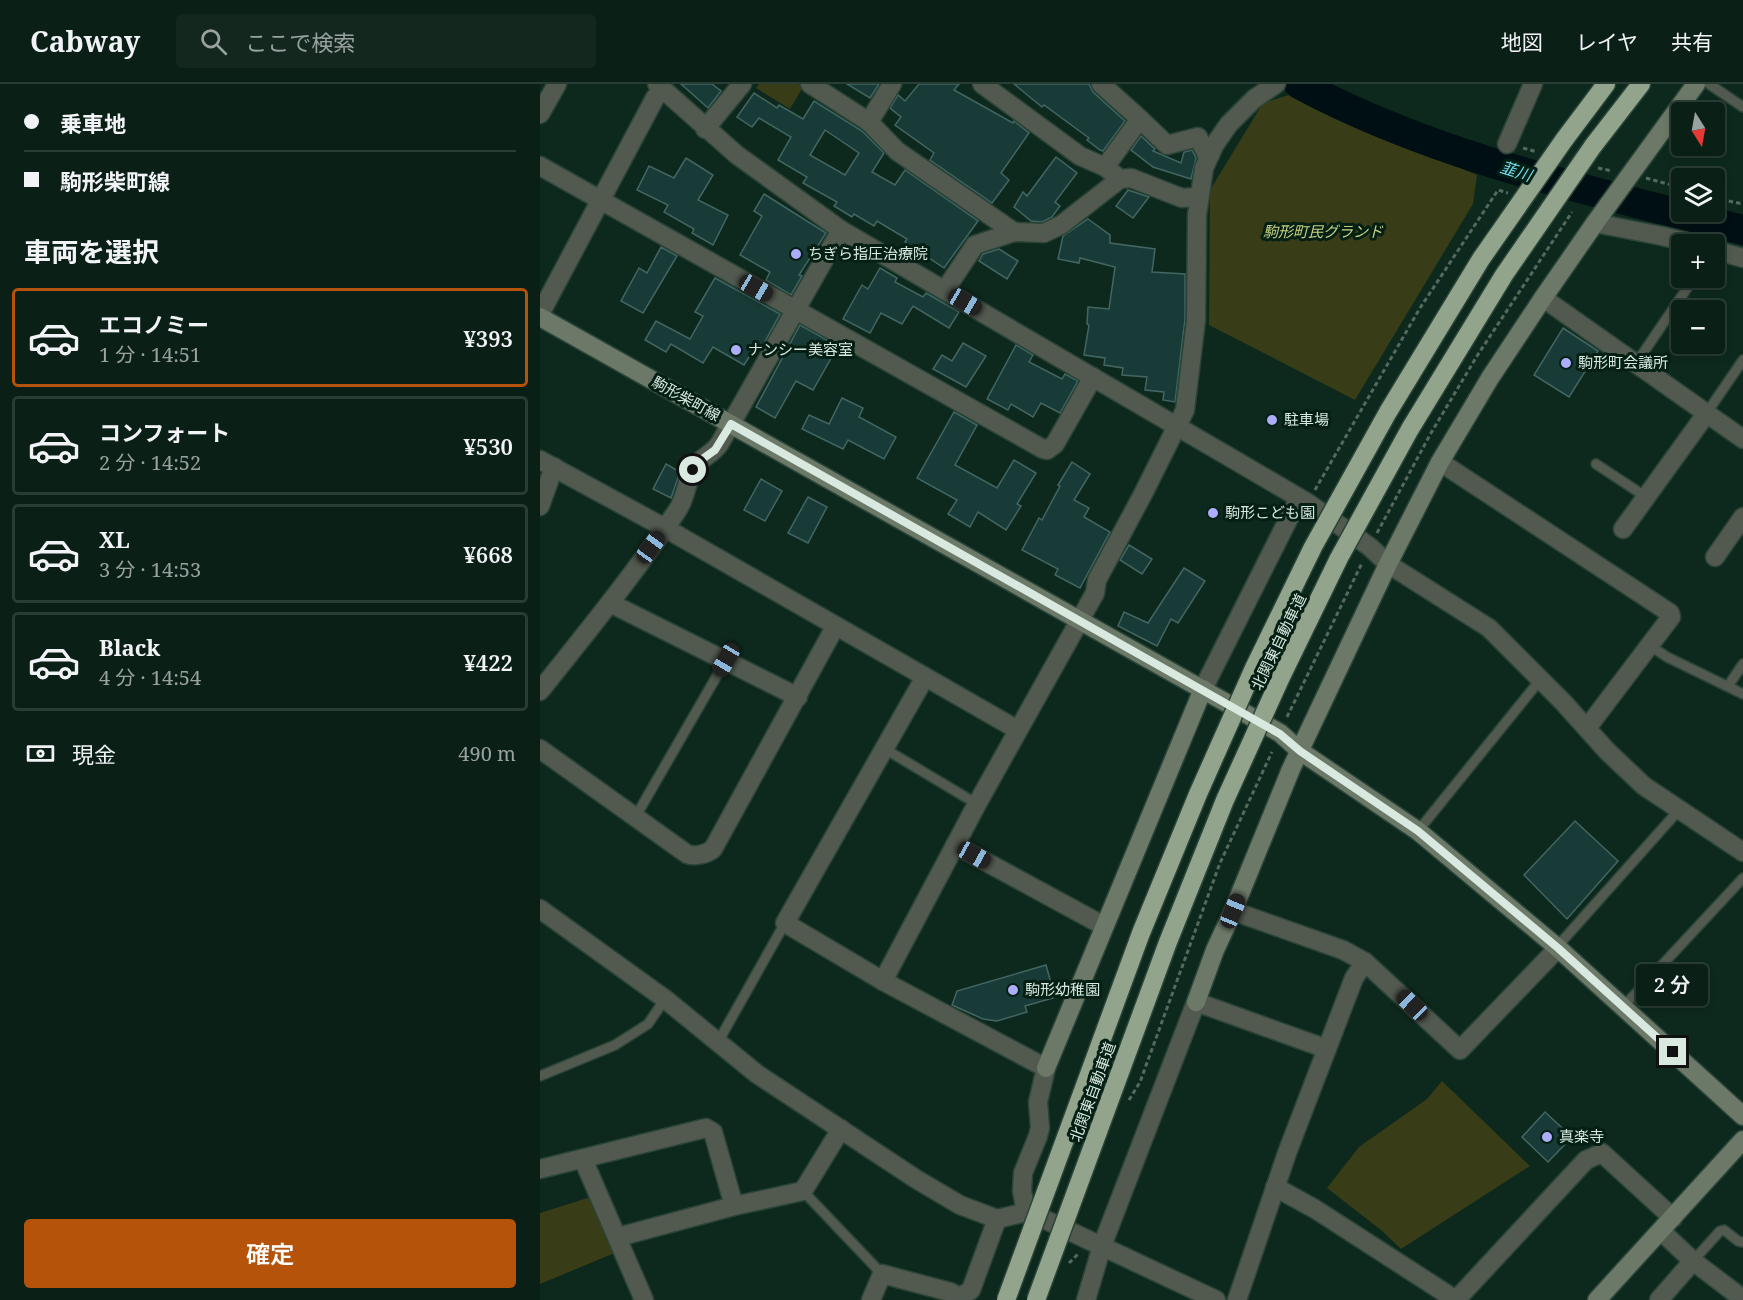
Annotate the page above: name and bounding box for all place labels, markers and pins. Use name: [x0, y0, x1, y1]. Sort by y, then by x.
place label: ちぎら指圧治療院: [808, 243, 928, 263]
marker: ちぎら指圧治療院: [789, 247, 803, 261]
place label: ナンシー美容室: [748, 339, 853, 359]
marker: ナンシー美容室: [729, 343, 743, 357]
place label: 駒形町会議所: [1578, 352, 1668, 372]
marker: 駒形町会議所: [1559, 356, 1573, 370]
place label: 駐車場: [1284, 409, 1329, 429]
marker: 駐車場: [1265, 413, 1279, 427]
place label: 駒形こども園: [1225, 502, 1315, 522]
marker: 駒形こども園: [1206, 506, 1220, 520]
place label: 駒形幼稚園: [1025, 979, 1100, 999]
marker: 駒形幼稚園: [1006, 983, 1020, 997]
place label: 真楽寺: [1559, 1126, 1604, 1146]
marker: 真楽寺: [1540, 1130, 1554, 1144]

